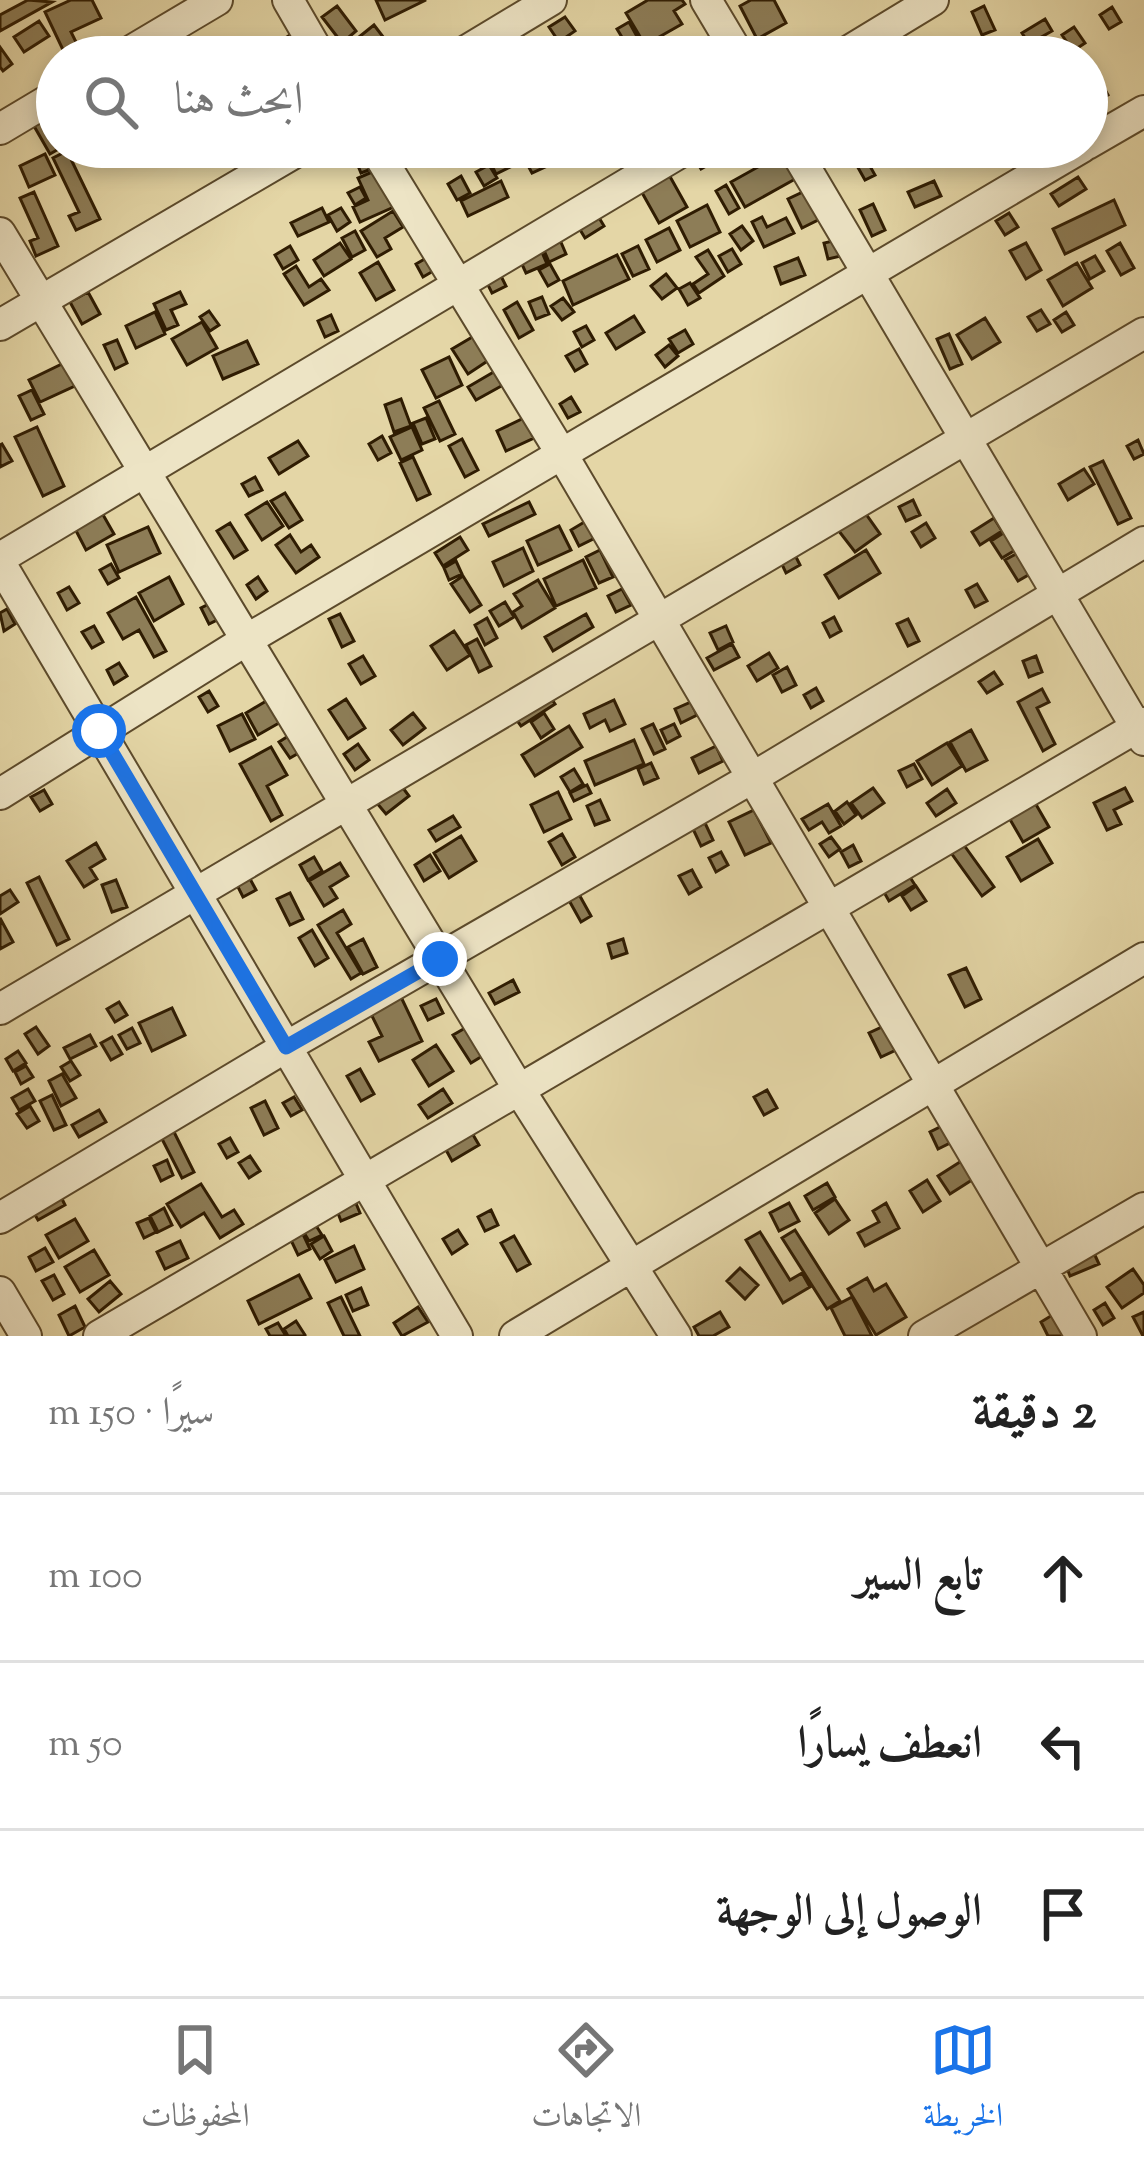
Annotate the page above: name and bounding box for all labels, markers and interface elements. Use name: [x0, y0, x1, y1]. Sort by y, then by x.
search box: [36, 36, 1108, 168]
icon: search: [78, 69, 144, 135]
text: ابحث هنا: [174, 70, 304, 135]
route start: [72, 704, 126, 758]
route end: [413, 932, 467, 986]
text: 2 دقيقة: [972, 1378, 1096, 1451]
text: سيرًا · 150 m: [48, 1387, 214, 1443]
icon: ahead: [1030, 1545, 1096, 1611]
text: تابع السير: [855, 1546, 982, 1611]
text: 100 m: [48, 1550, 143, 1606]
icon: left: [1030, 1713, 1096, 1779]
text: انعطف يسارًا: [798, 1714, 982, 1779]
text: 50 m: [48, 1718, 123, 1774]
icon: arrive: [1030, 1881, 1096, 1947]
text: الوصول إلى الوجهة: [716, 1882, 982, 1947]
tab: المحفوظات: [141, 2017, 250, 2147]
tab: الاتجاهات: [531, 2017, 641, 2147]
tab: الخريطة: [923, 2017, 1003, 2147]

